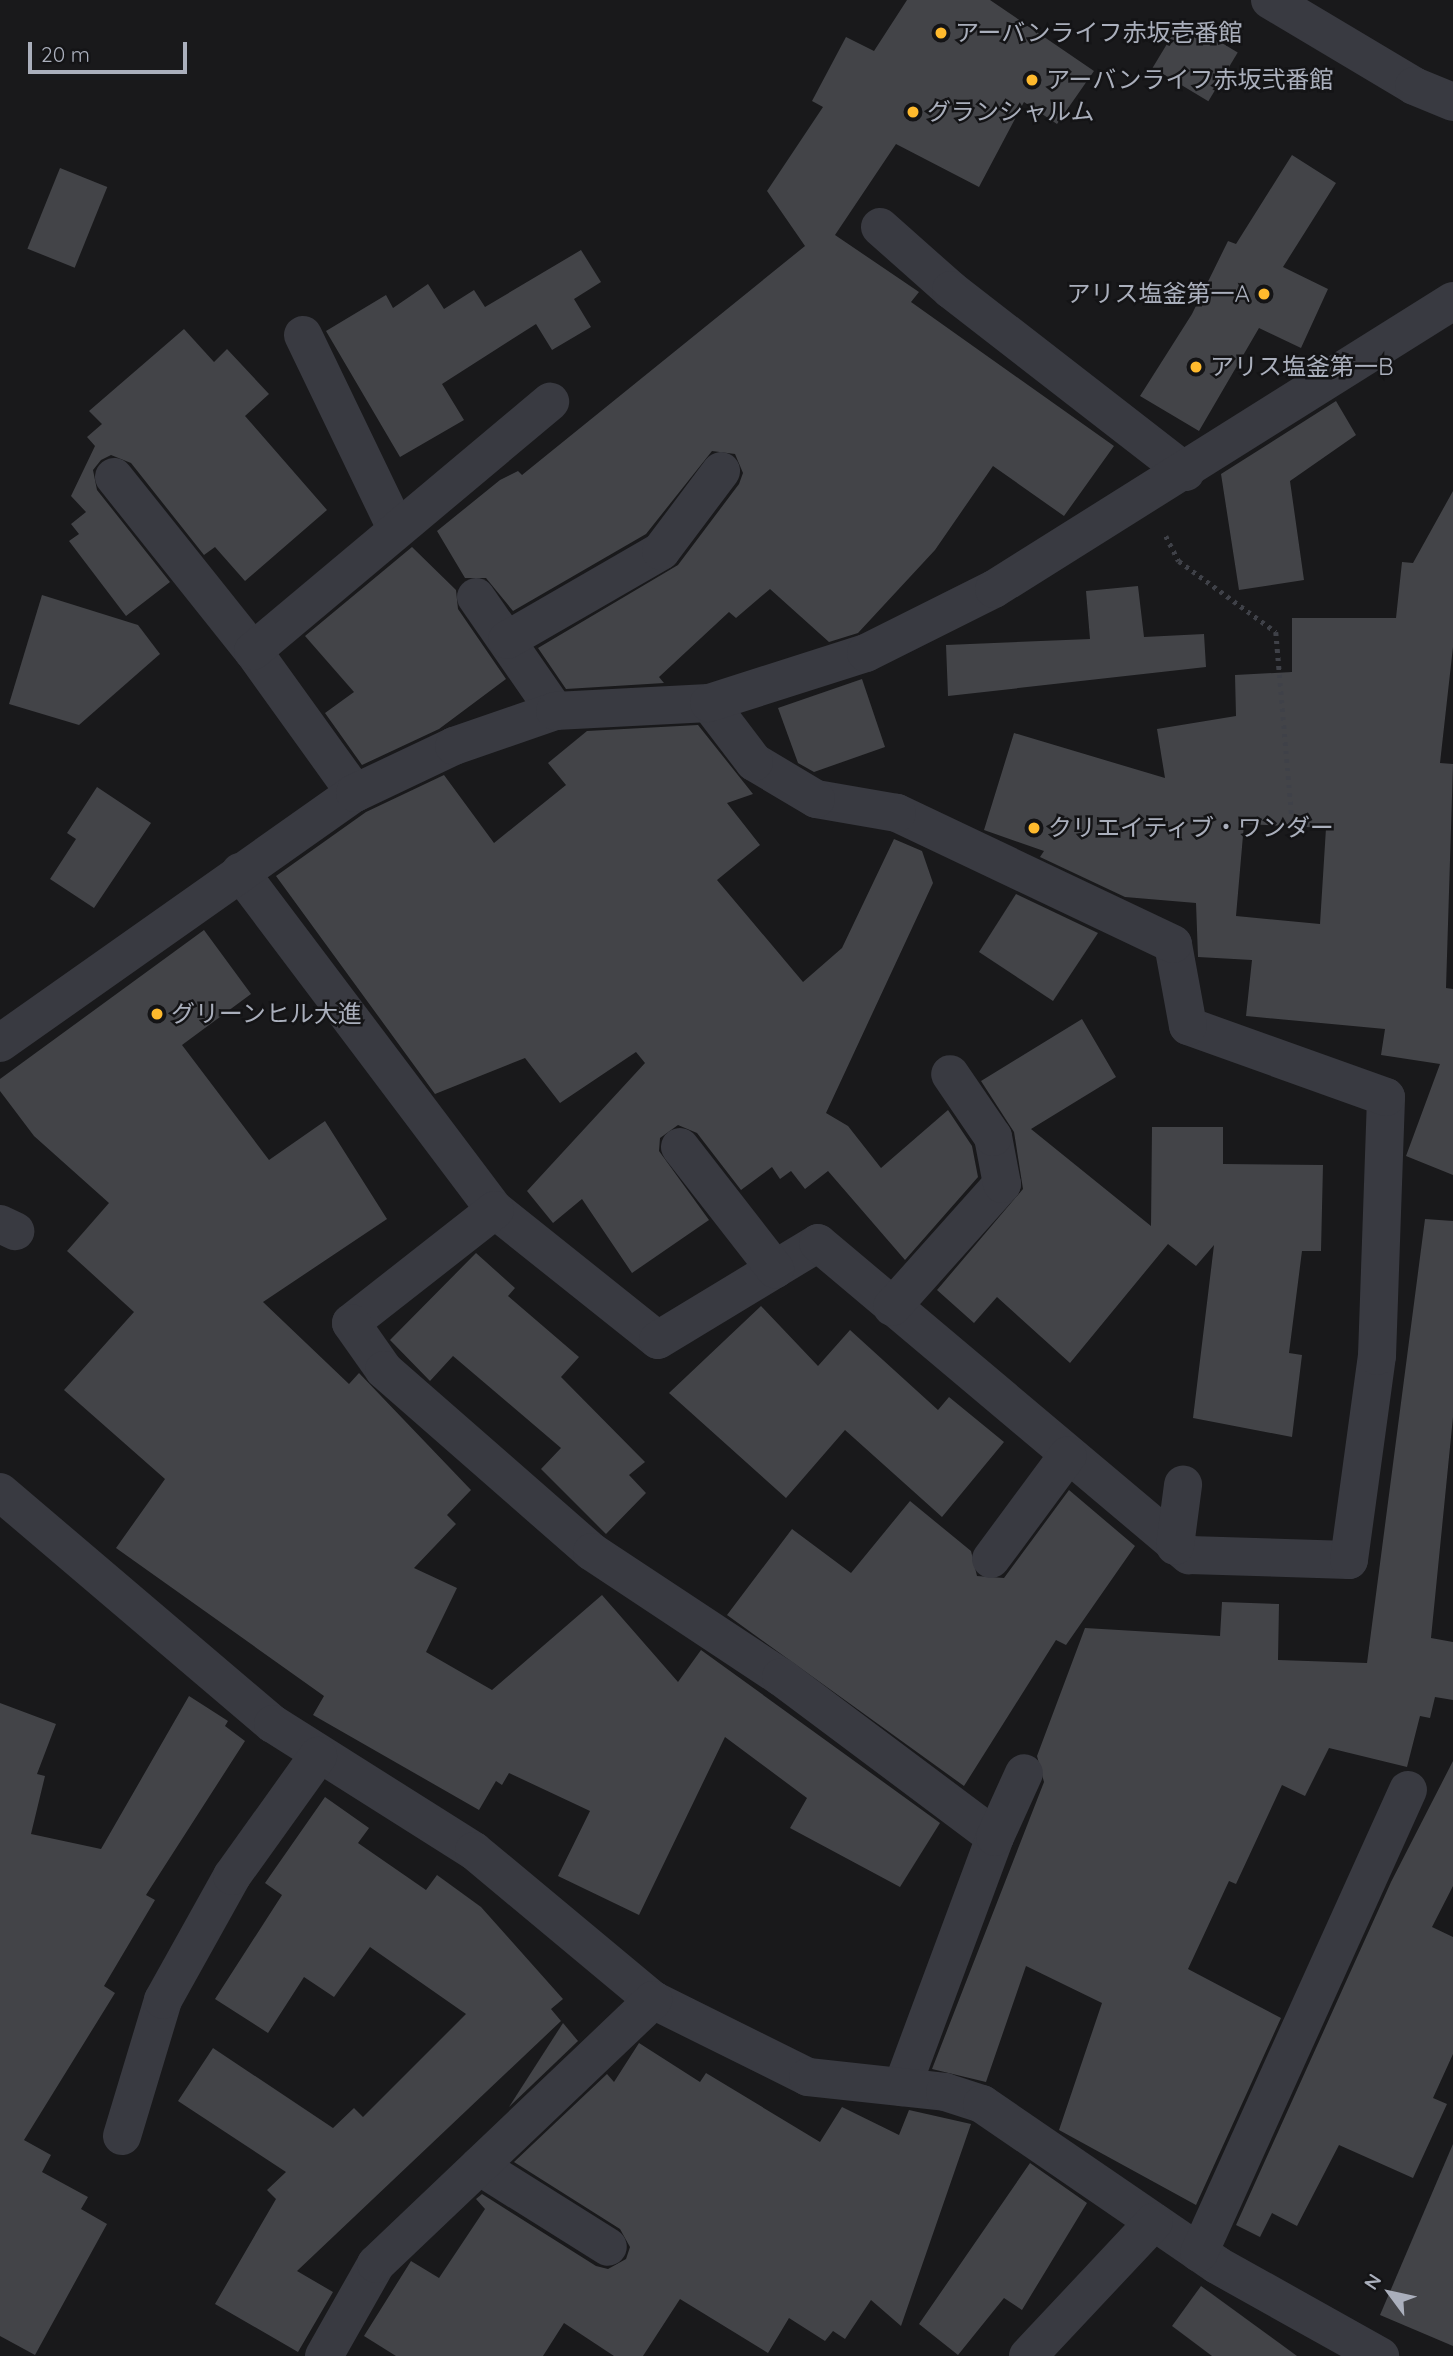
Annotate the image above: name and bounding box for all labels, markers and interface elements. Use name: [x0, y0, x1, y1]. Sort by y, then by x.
place label: アーバンライフ赤坂壱番館: [955, 19, 1242, 47]
marker: アーバンライフ赤坂壱番館: [933, 25, 949, 41]
scale bar: [32, 28, 191, 72]
text: 20 m: [41, 41, 90, 67]
place label: アーバンライフ赤坂弐番館: [1046, 66, 1333, 94]
marker: アーバンライフ赤坂弐番館: [1024, 72, 1040, 88]
place label: グランシャルム: [927, 98, 1095, 126]
marker: グランシャルム: [905, 104, 921, 120]
place label: アリス塩釜第一A: [1066, 280, 1250, 308]
marker: アリス塩釜第一A: [1256, 286, 1272, 302]
place label: アリス塩釜第一B: [1210, 353, 1394, 381]
marker: アリス塩釜第一B: [1188, 359, 1204, 375]
place label: クリエイティブ・ワンダー: [1048, 814, 1336, 842]
marker: クリエイティブ・ワンダー: [1026, 820, 1042, 836]
place label: グリーンヒル大進: [171, 1000, 363, 1028]
marker: グリーンヒル大進: [149, 1006, 165, 1022]
north arrow: [1355, 2258, 1425, 2328]
text: N: [1359, 2269, 1386, 2294]

